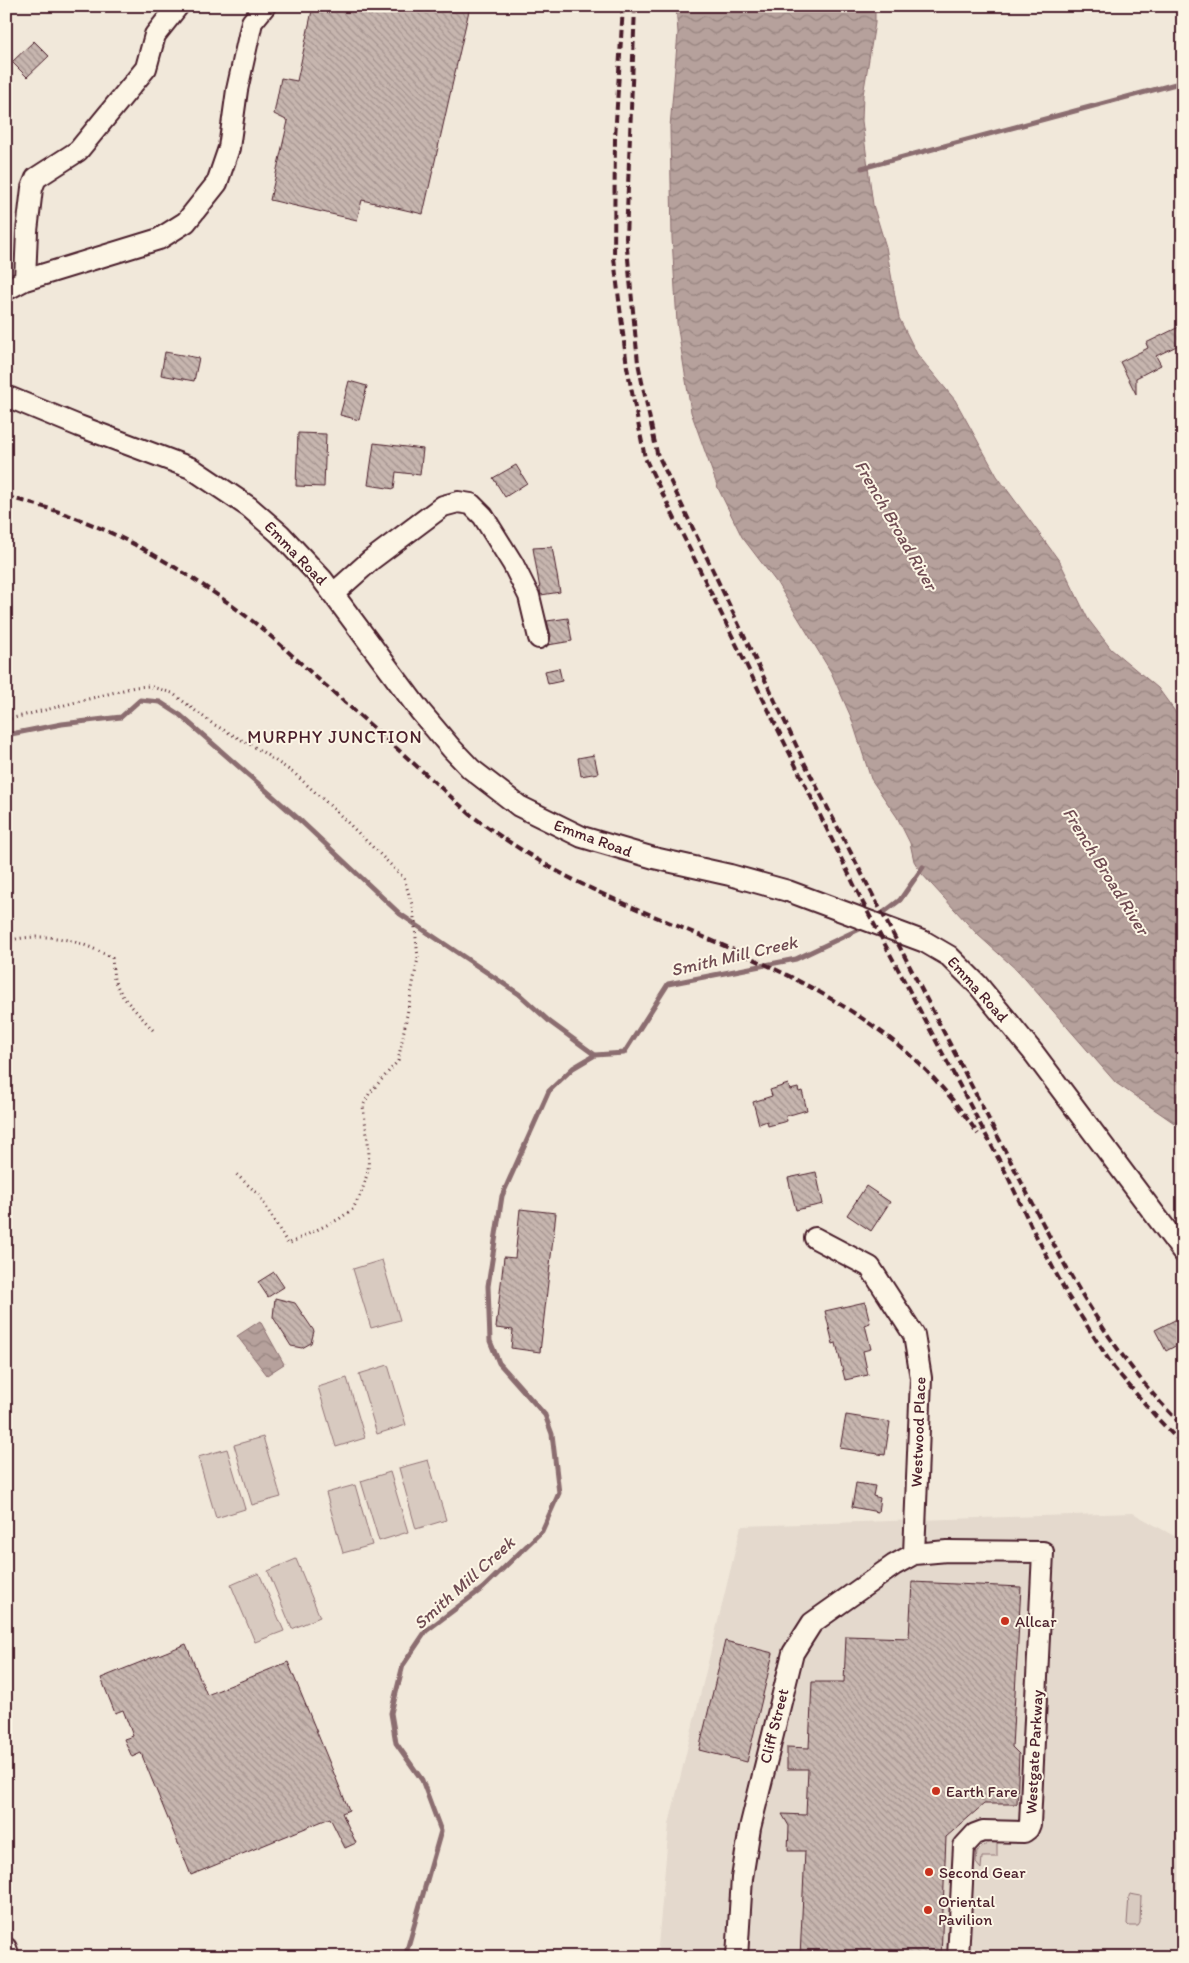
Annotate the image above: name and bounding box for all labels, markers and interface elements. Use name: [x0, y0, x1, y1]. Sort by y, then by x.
water label: French Broad River: [850, 456, 943, 596]
street label: Emma Road: [261, 517, 331, 589]
district label: MURPHY JUNCTION: [247, 726, 423, 748]
water label: French Broad River: [1058, 803, 1155, 941]
street label: Emma Road: [551, 815, 635, 861]
water label: Smith Mill Creek: [669, 930, 801, 981]
street label: Emma Road: [944, 952, 1013, 1026]
street label: Westwood Place: [907, 1376, 929, 1488]
water label: Smith Mill Creek: [409, 1531, 521, 1634]
place label: Allcar: [1015, 1612, 1057, 1631]
marker: Allcar: [999, 1615, 1011, 1627]
street label: Cliff Street: [755, 1686, 793, 1766]
street label: Westgate Parkway: [1021, 1689, 1047, 1815]
place label: Earth Fare: [946, 1782, 1018, 1801]
marker: Earth Fare: [930, 1785, 942, 1797]
place label: Second Gear: [939, 1863, 1026, 1882]
marker: Second Gear: [923, 1866, 935, 1878]
place label: Oriental Pavilion: [938, 1892, 995, 1929]
marker: Oriental Pavilion: [922, 1904, 934, 1916]

